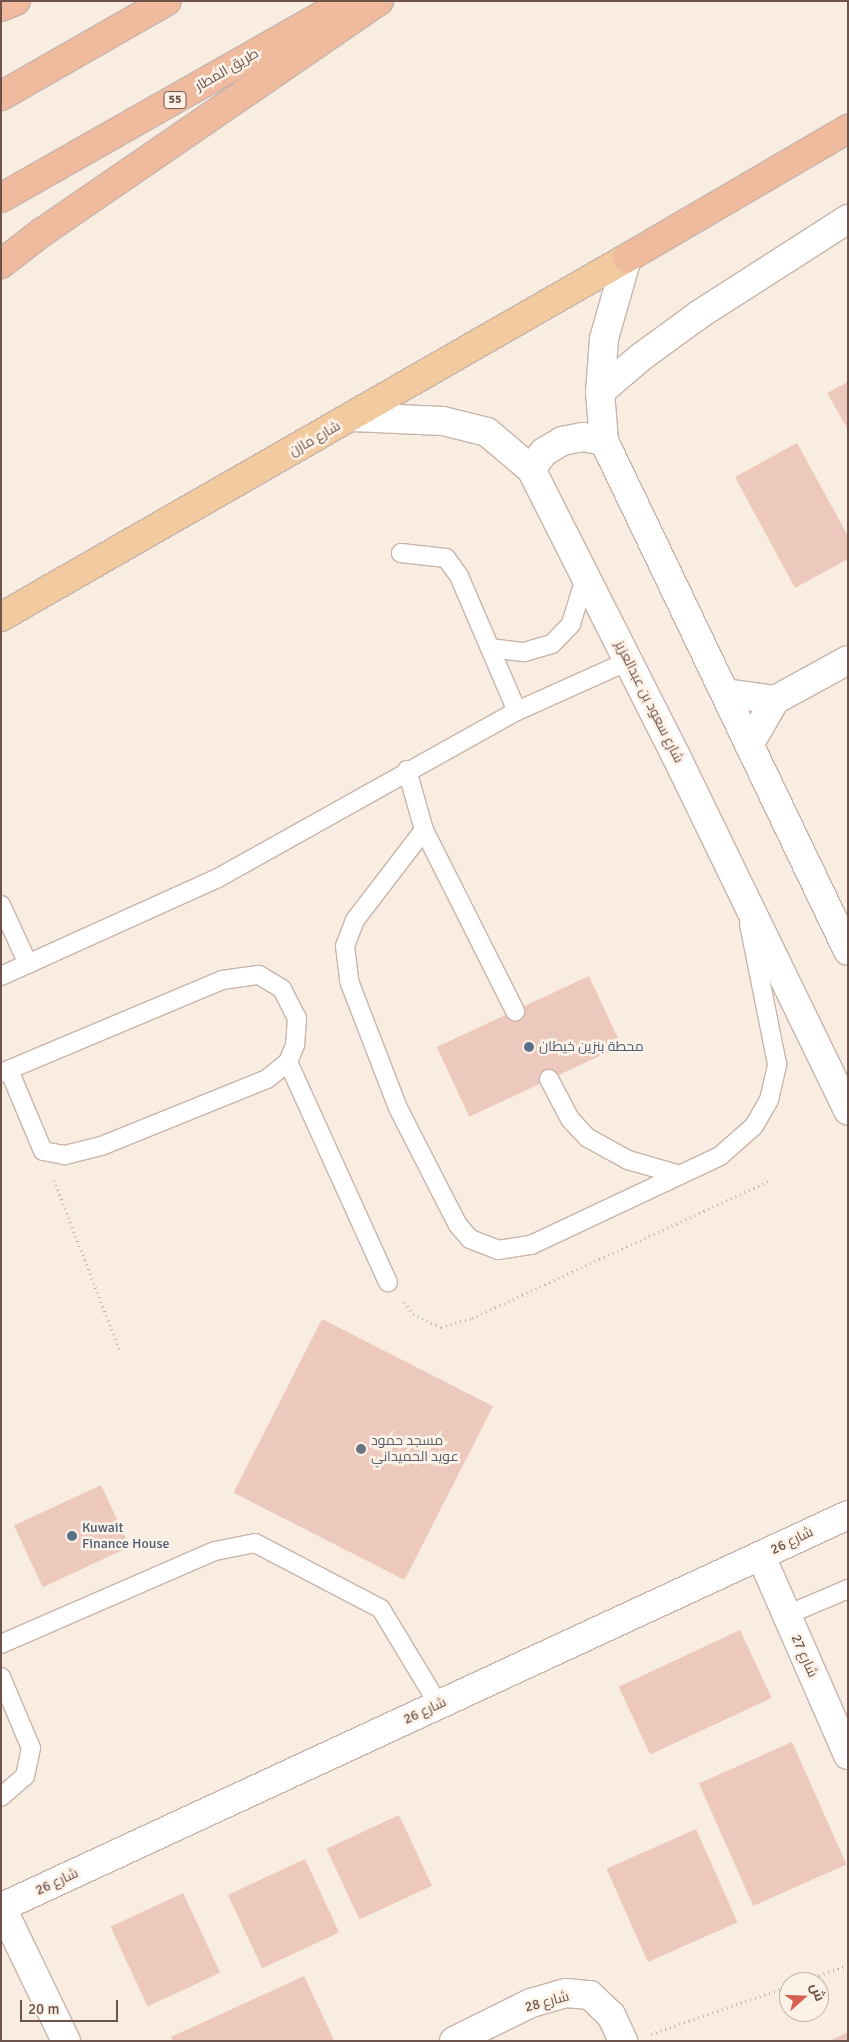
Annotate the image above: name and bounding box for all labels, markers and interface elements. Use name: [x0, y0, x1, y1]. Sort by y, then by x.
street label: طريق المطار: [192, 45, 262, 95]
road number: 55: [162, 90, 188, 110]
street label: شارع مازن: [286, 418, 344, 460]
street label: شارع سعود بن عبدالعزيز: [611, 638, 687, 766]
place label: محطة بنزين خيطان: [539, 1039, 644, 1055]
marker: محطة بنزين خيطان: [523, 1041, 535, 1053]
place label: مسجد حمود عويد الحميداني: [371, 1433, 459, 1465]
marker: مسجد حمود عويد الحميداني: [355, 1443, 367, 1455]
place label: Kuwait Finance House: [82, 1520, 170, 1552]
street label: شارع 26: [768, 1524, 816, 1558]
marker: Kuwait Finance House: [66, 1530, 78, 1542]
street label: شارع 27: [787, 1632, 821, 1680]
street label: شارع 26: [401, 1694, 449, 1728]
street label: شارع 26: [33, 1865, 81, 1899]
north arrow: [779, 1972, 829, 2022]
text: ش: [807, 1981, 829, 2003]
street label: شارع 28: [523, 1988, 571, 2016]
scale bar: [22, 1990, 120, 2022]
text: 20 m: [28, 2000, 59, 2018]

